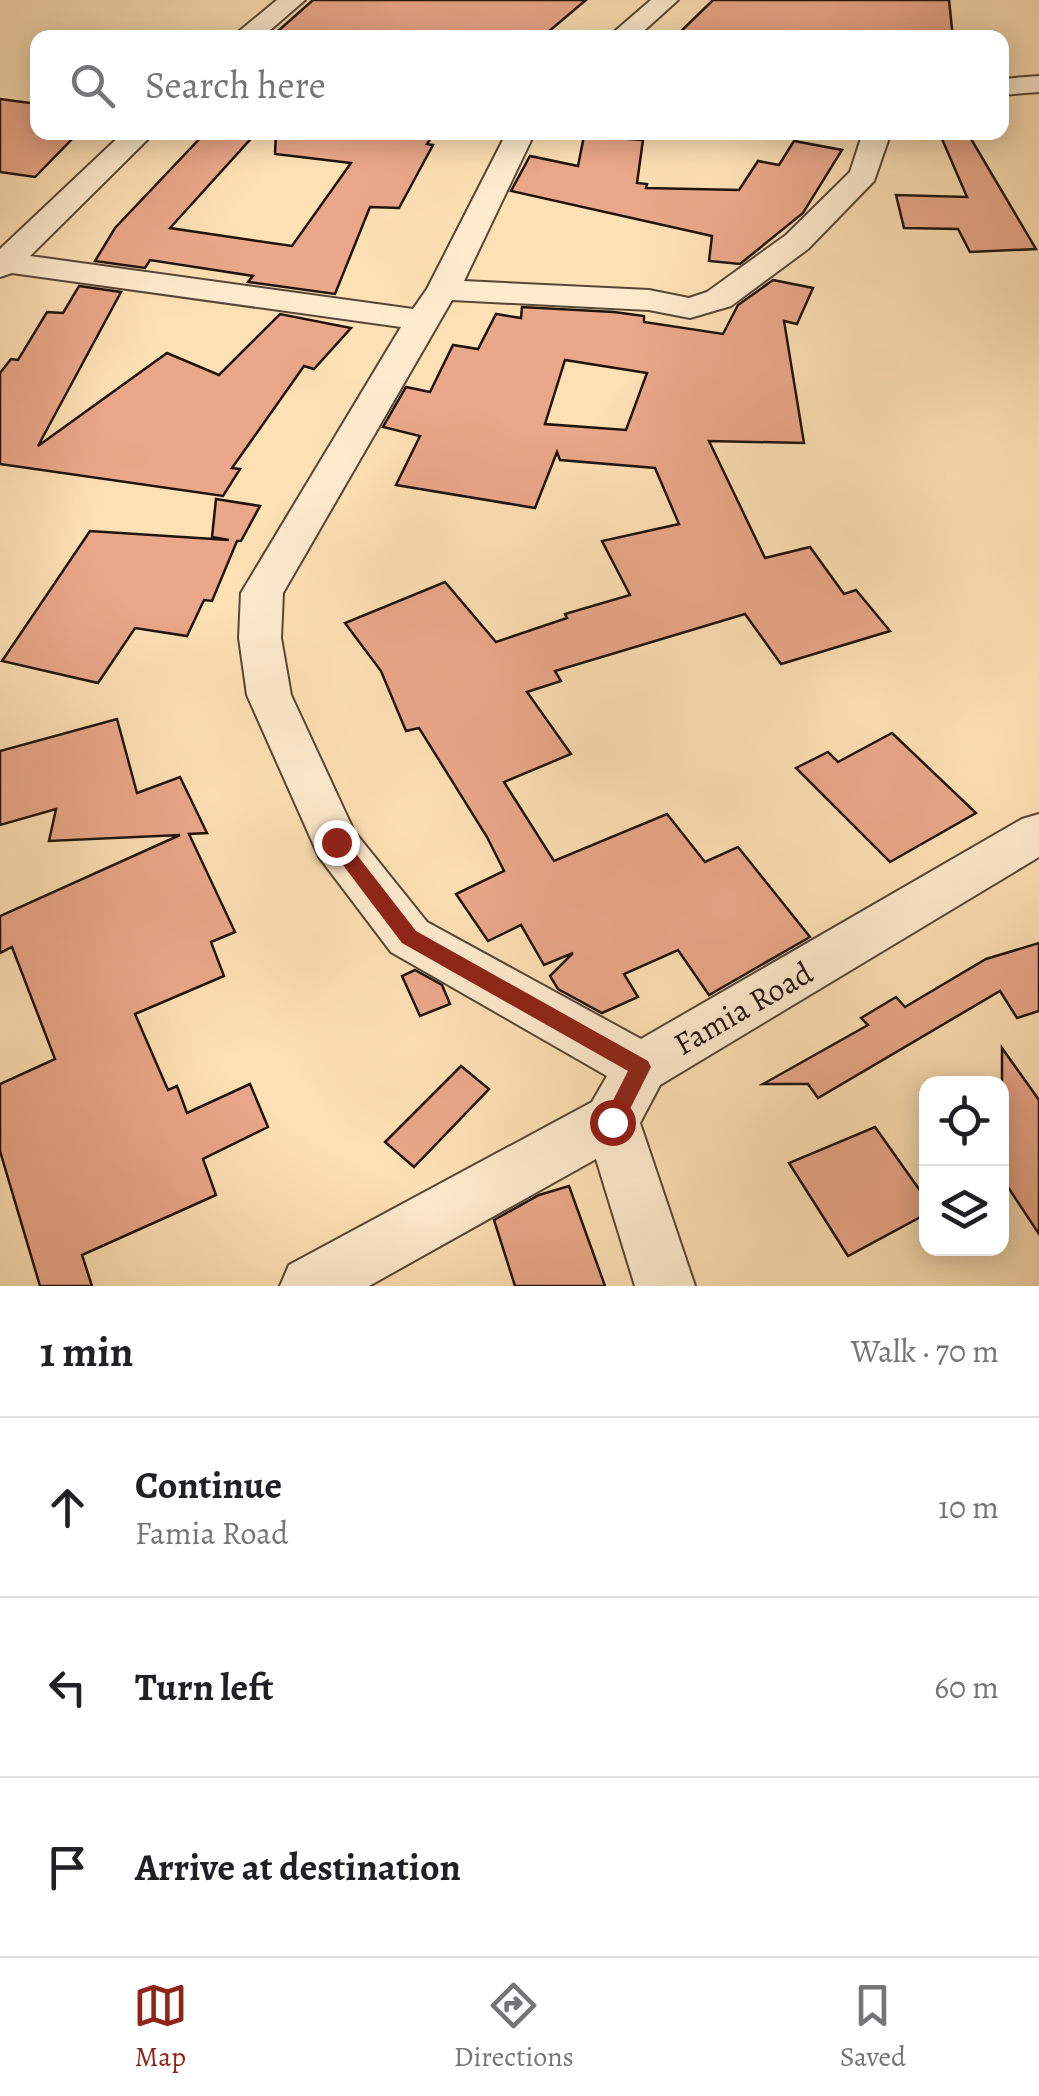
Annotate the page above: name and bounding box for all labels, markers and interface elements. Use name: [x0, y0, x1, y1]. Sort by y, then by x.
search box: [30, 30, 1009, 140]
icon: search: [65, 58, 120, 113]
text: Search here: [145, 59, 326, 111]
route end: [314, 820, 360, 866]
street label: Famia Road: [666, 950, 821, 1065]
map controls: [919, 1076, 1009, 1256]
button: locate: [919, 1076, 1009, 1166]
route start: [590, 1100, 636, 1146]
button: layers: [919, 1166, 1009, 1256]
text: 1 min: [40, 1323, 133, 1380]
text: Walk · 70 m: [851, 1329, 999, 1373]
text: Continue: [135, 1459, 282, 1511]
icon: ahead: [40, 1480, 95, 1535]
text: 10 m: [938, 1485, 999, 1529]
text: Famia Road: [135, 1511, 288, 1555]
icon: left: [40, 1660, 95, 1715]
text: Turn left: [135, 1661, 274, 1713]
text: 60 m: [934, 1665, 999, 1709]
icon: arrive: [40, 1840, 95, 1895]
text: Arrive at destination: [135, 1841, 461, 1893]
tab: Map: [133, 1978, 188, 2076]
tab: Directions: [454, 1978, 574, 2076]
tab: Saved: [840, 1978, 906, 2076]

